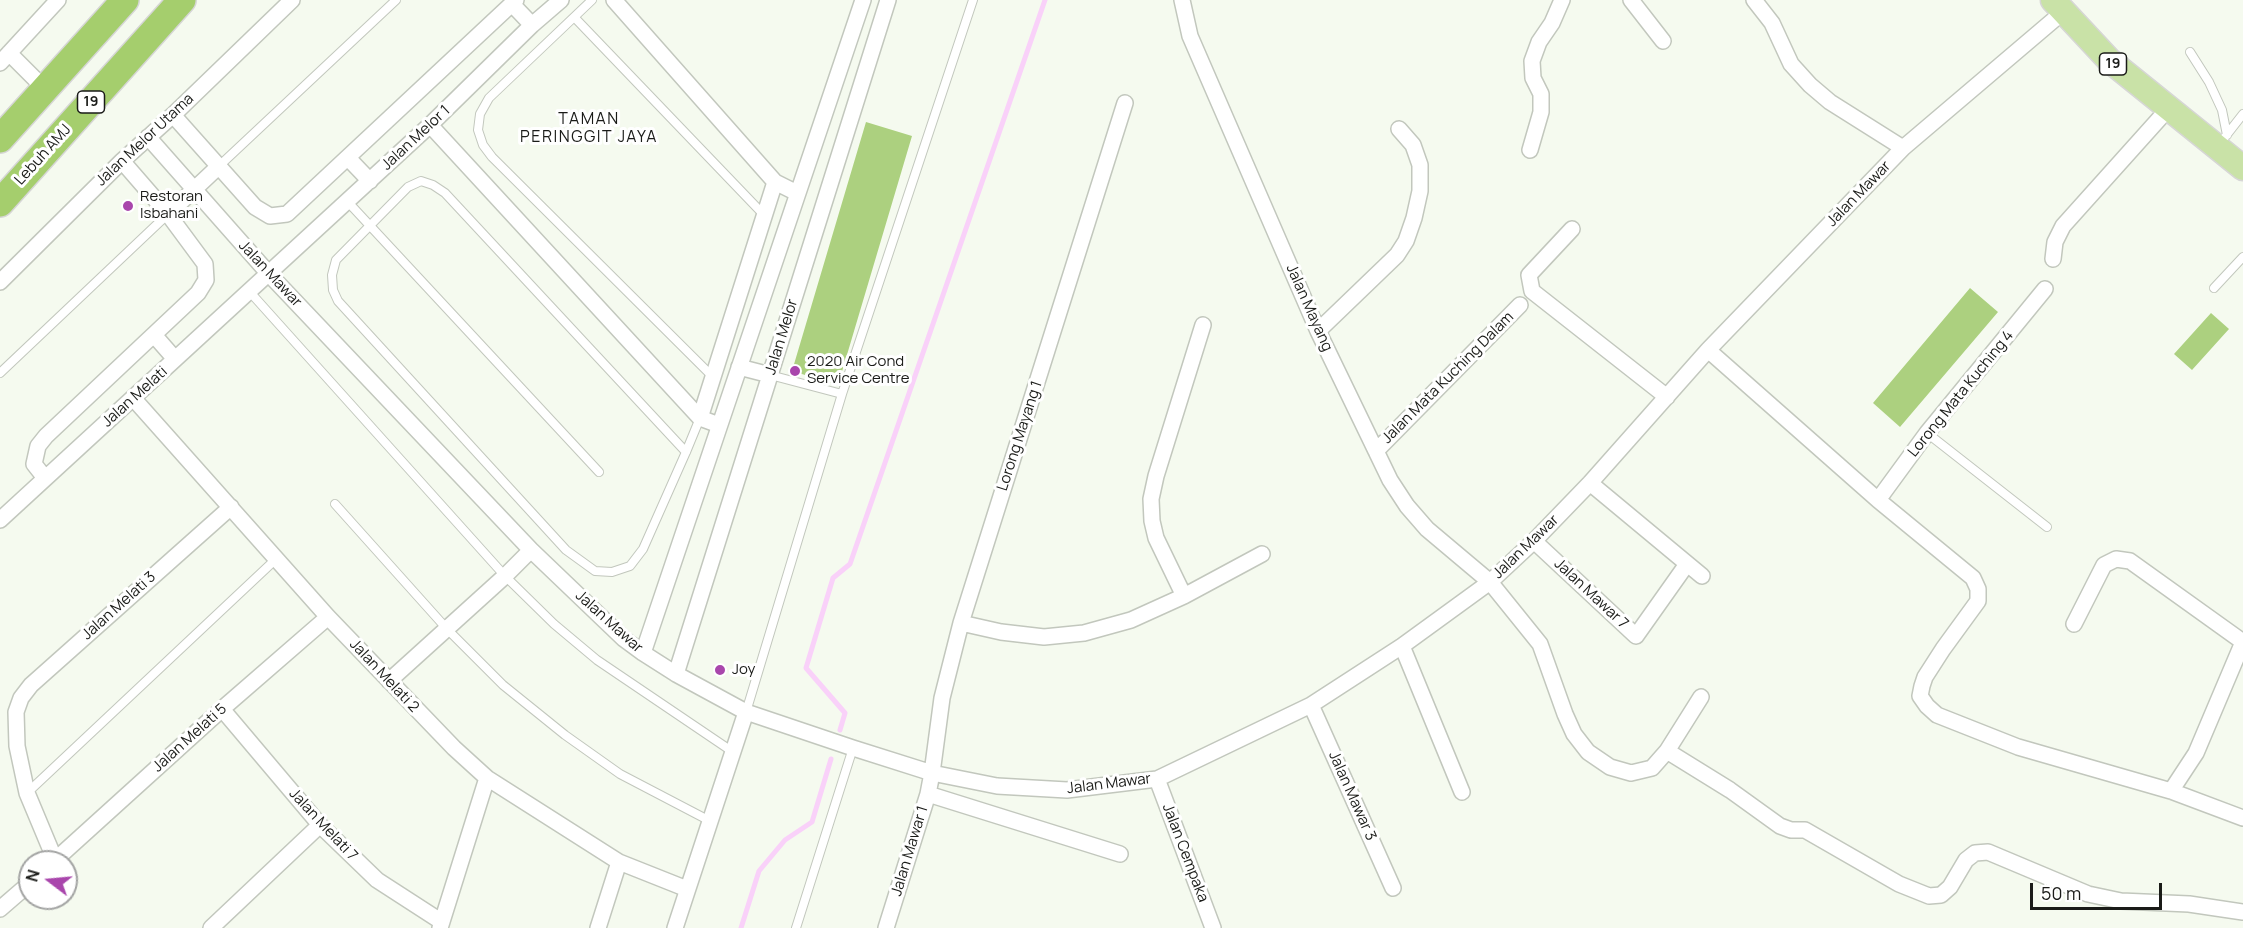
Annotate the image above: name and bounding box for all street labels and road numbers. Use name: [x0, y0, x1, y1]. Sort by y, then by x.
road number: 19: [2100, 53, 2126, 75]
street label: Jalan Melor Utama: [92, 90, 198, 190]
road number: 19: [78, 91, 104, 113]
street label: Jalan Melor 1: [378, 102, 454, 174]
street label: Lebuh AMJ: [11, 121, 75, 189]
street label: Jalan Mawar: [1823, 157, 1895, 231]
street label: Jalan Mawar: [235, 237, 305, 311]
street label: Jalan Mayang: [1282, 262, 1336, 354]
street label: Jalan Melor: [762, 297, 802, 377]
street label: Jalan Mata Kuching Dalam: [1378, 308, 1518, 448]
street label: Lorong Mata Kuching 4: [1904, 327, 2018, 461]
street label: Jalan Melati: [99, 363, 171, 431]
street label: Lorong Mayang 1: [994, 379, 1046, 493]
street label: Jalan Mawar: [1489, 511, 1563, 583]
street label: Jalan Mawar 7: [1550, 555, 1632, 633]
street label: Jalan Melati 3: [78, 568, 160, 644]
street label: Jalan Mawar: [572, 587, 646, 657]
street label: Jalan Melati 2: [346, 636, 422, 716]
street label: Jalan Melati 5: [149, 700, 231, 776]
street label: Jalan Mawar 3: [1324, 749, 1380, 843]
street label: Jalan Mawar: [1066, 770, 1152, 798]
street label: Jalan Melati 7: [285, 785, 361, 865]
street label: Jalan Cempaka: [1158, 801, 1212, 905]
street label: Jalan Mawar 1: [888, 804, 932, 898]

